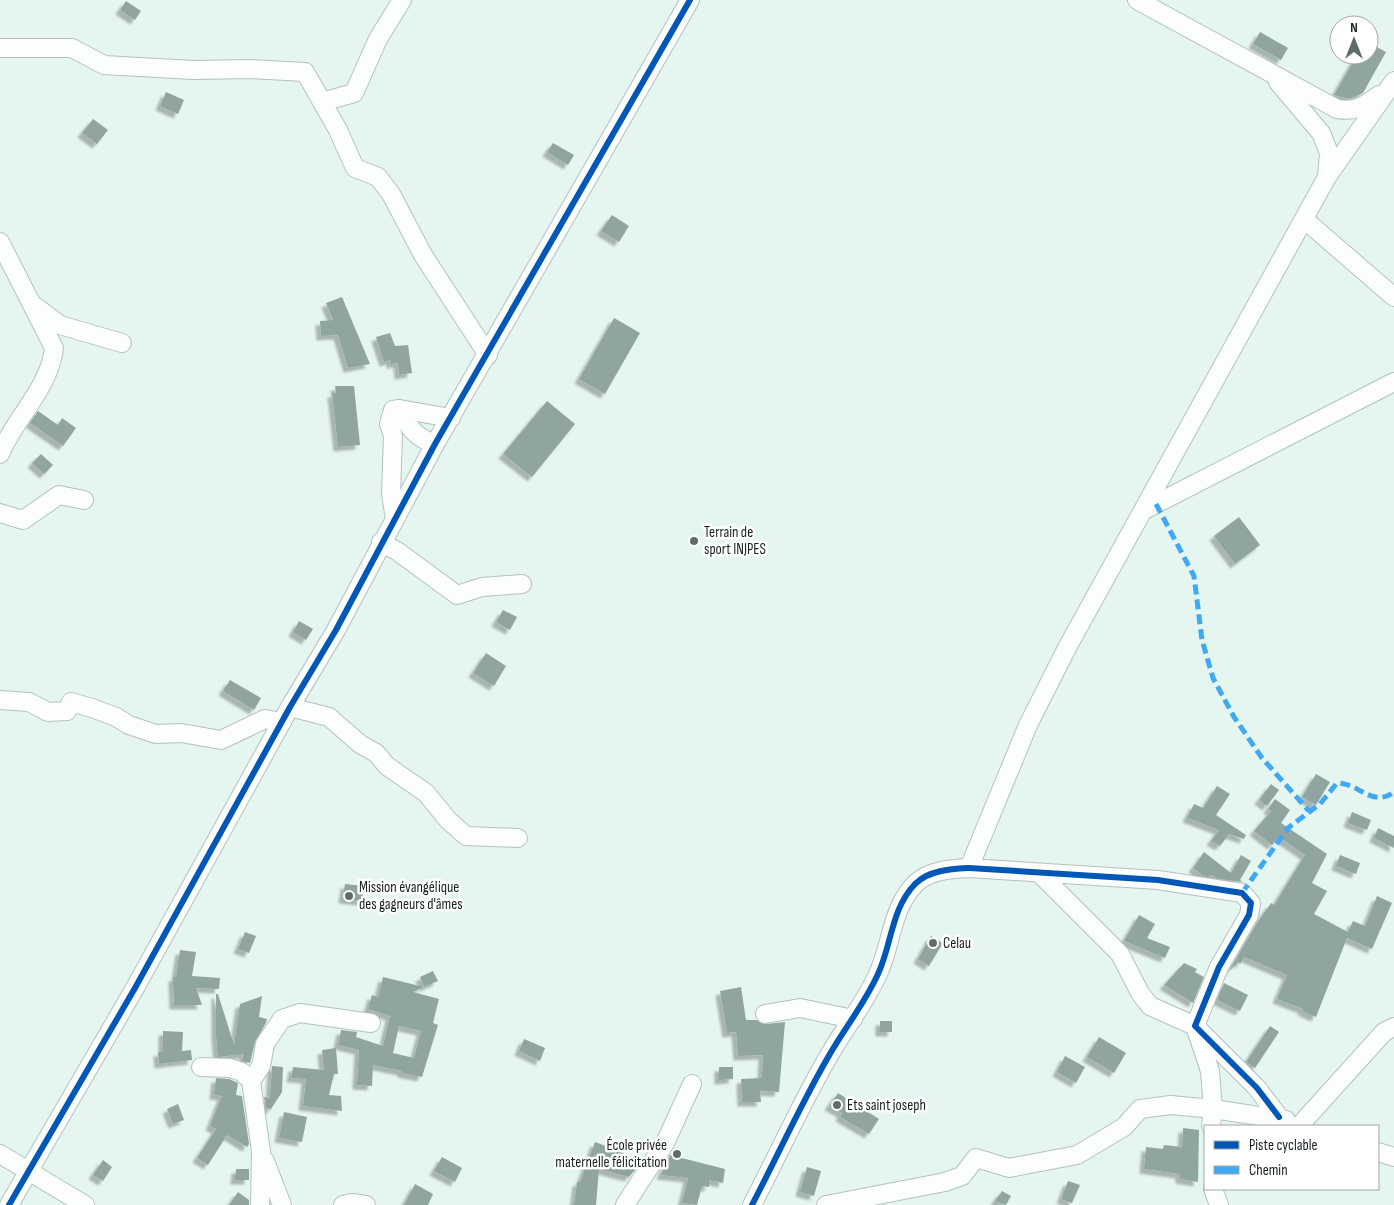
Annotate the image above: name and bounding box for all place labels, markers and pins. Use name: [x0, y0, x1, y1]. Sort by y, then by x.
place label: Terrain de sport INJPES: [704, 523, 766, 559]
marker: Terrain de sport INJPES: [688, 535, 700, 547]
place label: Mission évangélique des gagneurs d'âmes: [359, 878, 463, 914]
marker: Mission évangélique des gagneurs d'âmes: [343, 890, 355, 902]
place label: Celau: [943, 934, 971, 953]
marker: Celau: [927, 937, 939, 949]
place label: Ets saint joseph: [847, 1096, 926, 1115]
marker: Ets saint joseph: [831, 1099, 843, 1111]
place label: École privée maternelle félicitation: [555, 1136, 667, 1172]
marker: École privée maternelle félicitation: [671, 1148, 683, 1160]

